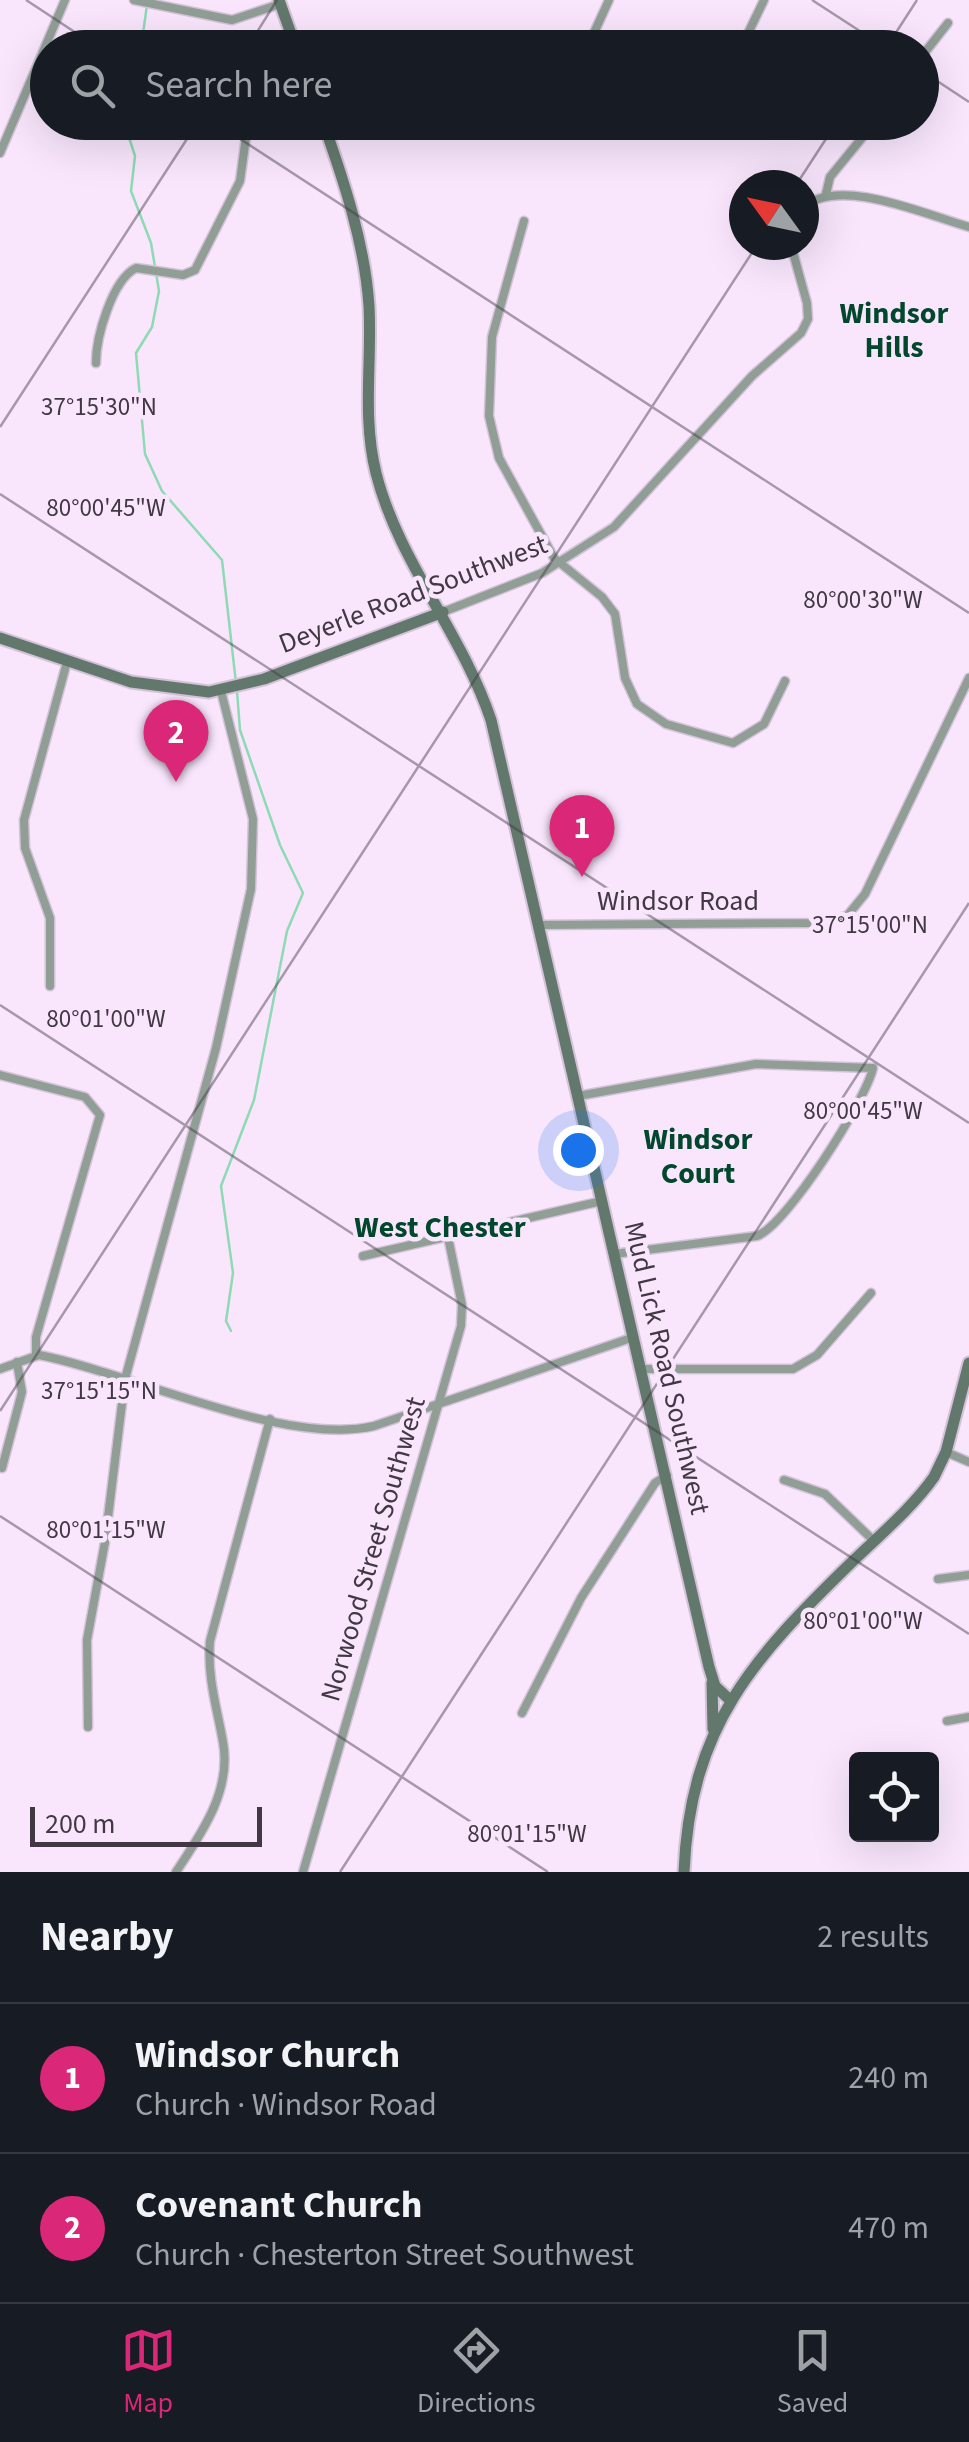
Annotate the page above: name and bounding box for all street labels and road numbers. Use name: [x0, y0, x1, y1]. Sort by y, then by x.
street label: Deyerle Road Southwest: [273, 524, 554, 664]
street label: Windsor Road: [597, 881, 759, 921]
street label: Mud Lick Road Southwest: [614, 1217, 720, 1519]
street label: Norwood Street Southwest: [310, 1391, 436, 1706]

